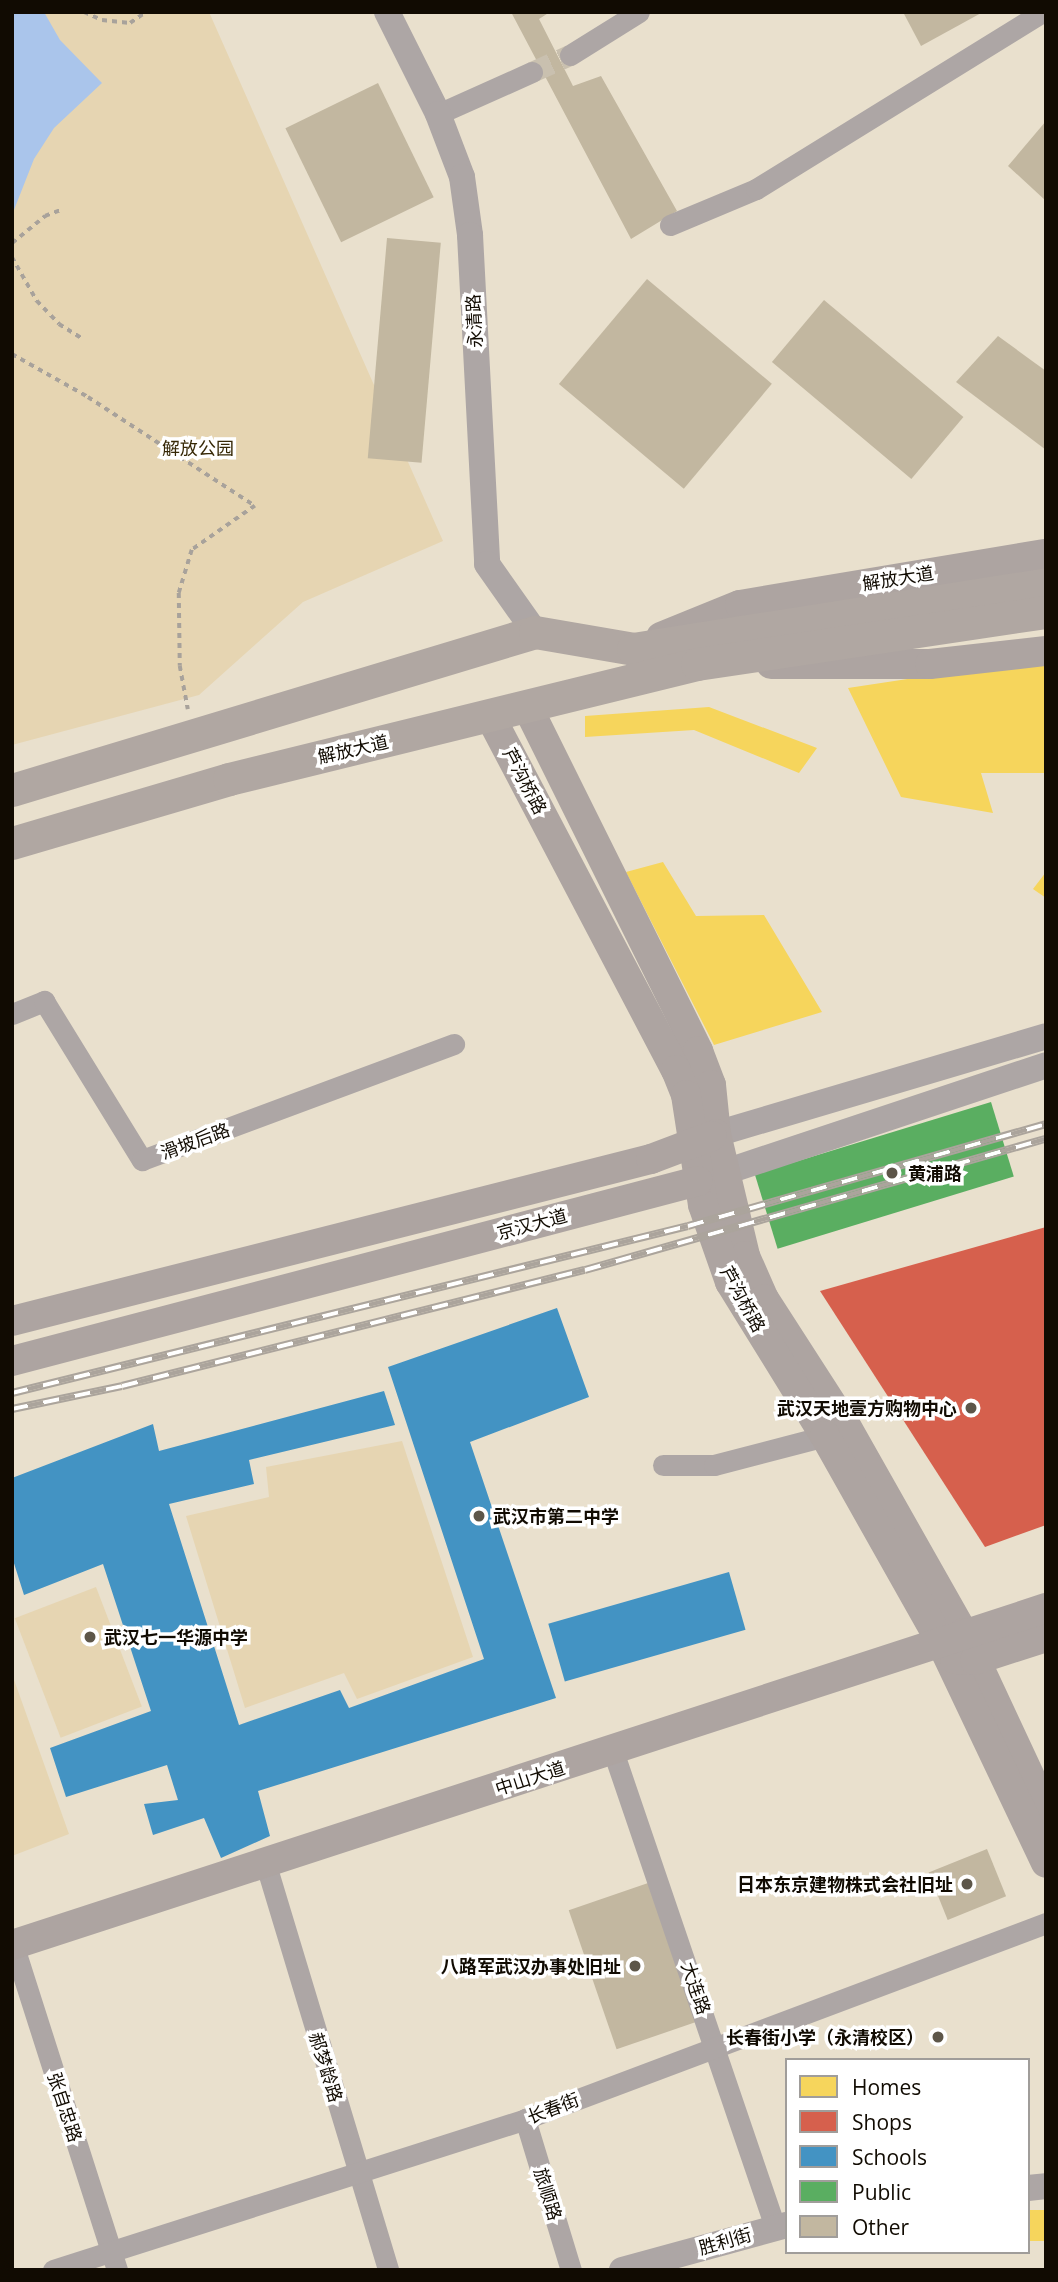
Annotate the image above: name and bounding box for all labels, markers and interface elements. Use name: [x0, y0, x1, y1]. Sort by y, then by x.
street label: 永清路: [462, 293, 486, 349]
park label: 解放公园: [162, 437, 234, 459]
street label: 解放大道: [861, 562, 935, 594]
street label: 解放大道: [315, 730, 391, 768]
street label: 芦沟桥路: [499, 744, 551, 818]
street label: 滑坡后路: [157, 1119, 233, 1163]
place label: 黄浦路: [908, 1162, 962, 1184]
marker: 黄浦路: [882, 1163, 902, 1183]
street label: 京汉大道: [494, 1204, 570, 1244]
street label: 芦沟桥路: [716, 1262, 770, 1336]
place label: 武汉天地壹方购物中心: [777, 1397, 957, 1419]
marker: 武汉天地壹方购物中心: [963, 1400, 979, 1416]
place label: 武汉市第二中学: [493, 1505, 619, 1527]
marker: 武汉市第二中学: [471, 1508, 487, 1524]
place label: 武汉七一华源中学: [104, 1626, 248, 1648]
marker: 武汉七一华源中学: [82, 1629, 98, 1645]
street label: 中山大道: [492, 1757, 568, 1799]
place label: 日本东京建物株式会社旧址: [737, 1873, 953, 1895]
marker: 日本东京建物株式会社旧址: [959, 1876, 975, 1892]
place label: 八路军武汉办事处旧址: [441, 1955, 621, 1977]
marker: 八路军武汉办事处旧址: [627, 1958, 643, 1974]
street label: 大连路: [677, 1959, 715, 2017]
place label: 长春街小学（永清校区）: [726, 2026, 924, 2048]
street label: 郝梦龄路: [305, 2029, 347, 2105]
marker: 长春街小学（永清校区）: [930, 2029, 946, 2045]
legend: [785, 2058, 1030, 2254]
street label: 张自忠路: [44, 2069, 86, 2145]
text: Homes: [852, 2073, 921, 2101]
street label: 长春街: [524, 2088, 582, 2128]
text: Shops: [852, 2108, 912, 2136]
text: Schools: [852, 2143, 927, 2171]
street label: 旅顺路: [530, 2165, 566, 2223]
text: Public: [852, 2178, 911, 2206]
text: Other: [852, 2213, 909, 2241]
street label: 胜利街: [696, 2223, 754, 2259]

